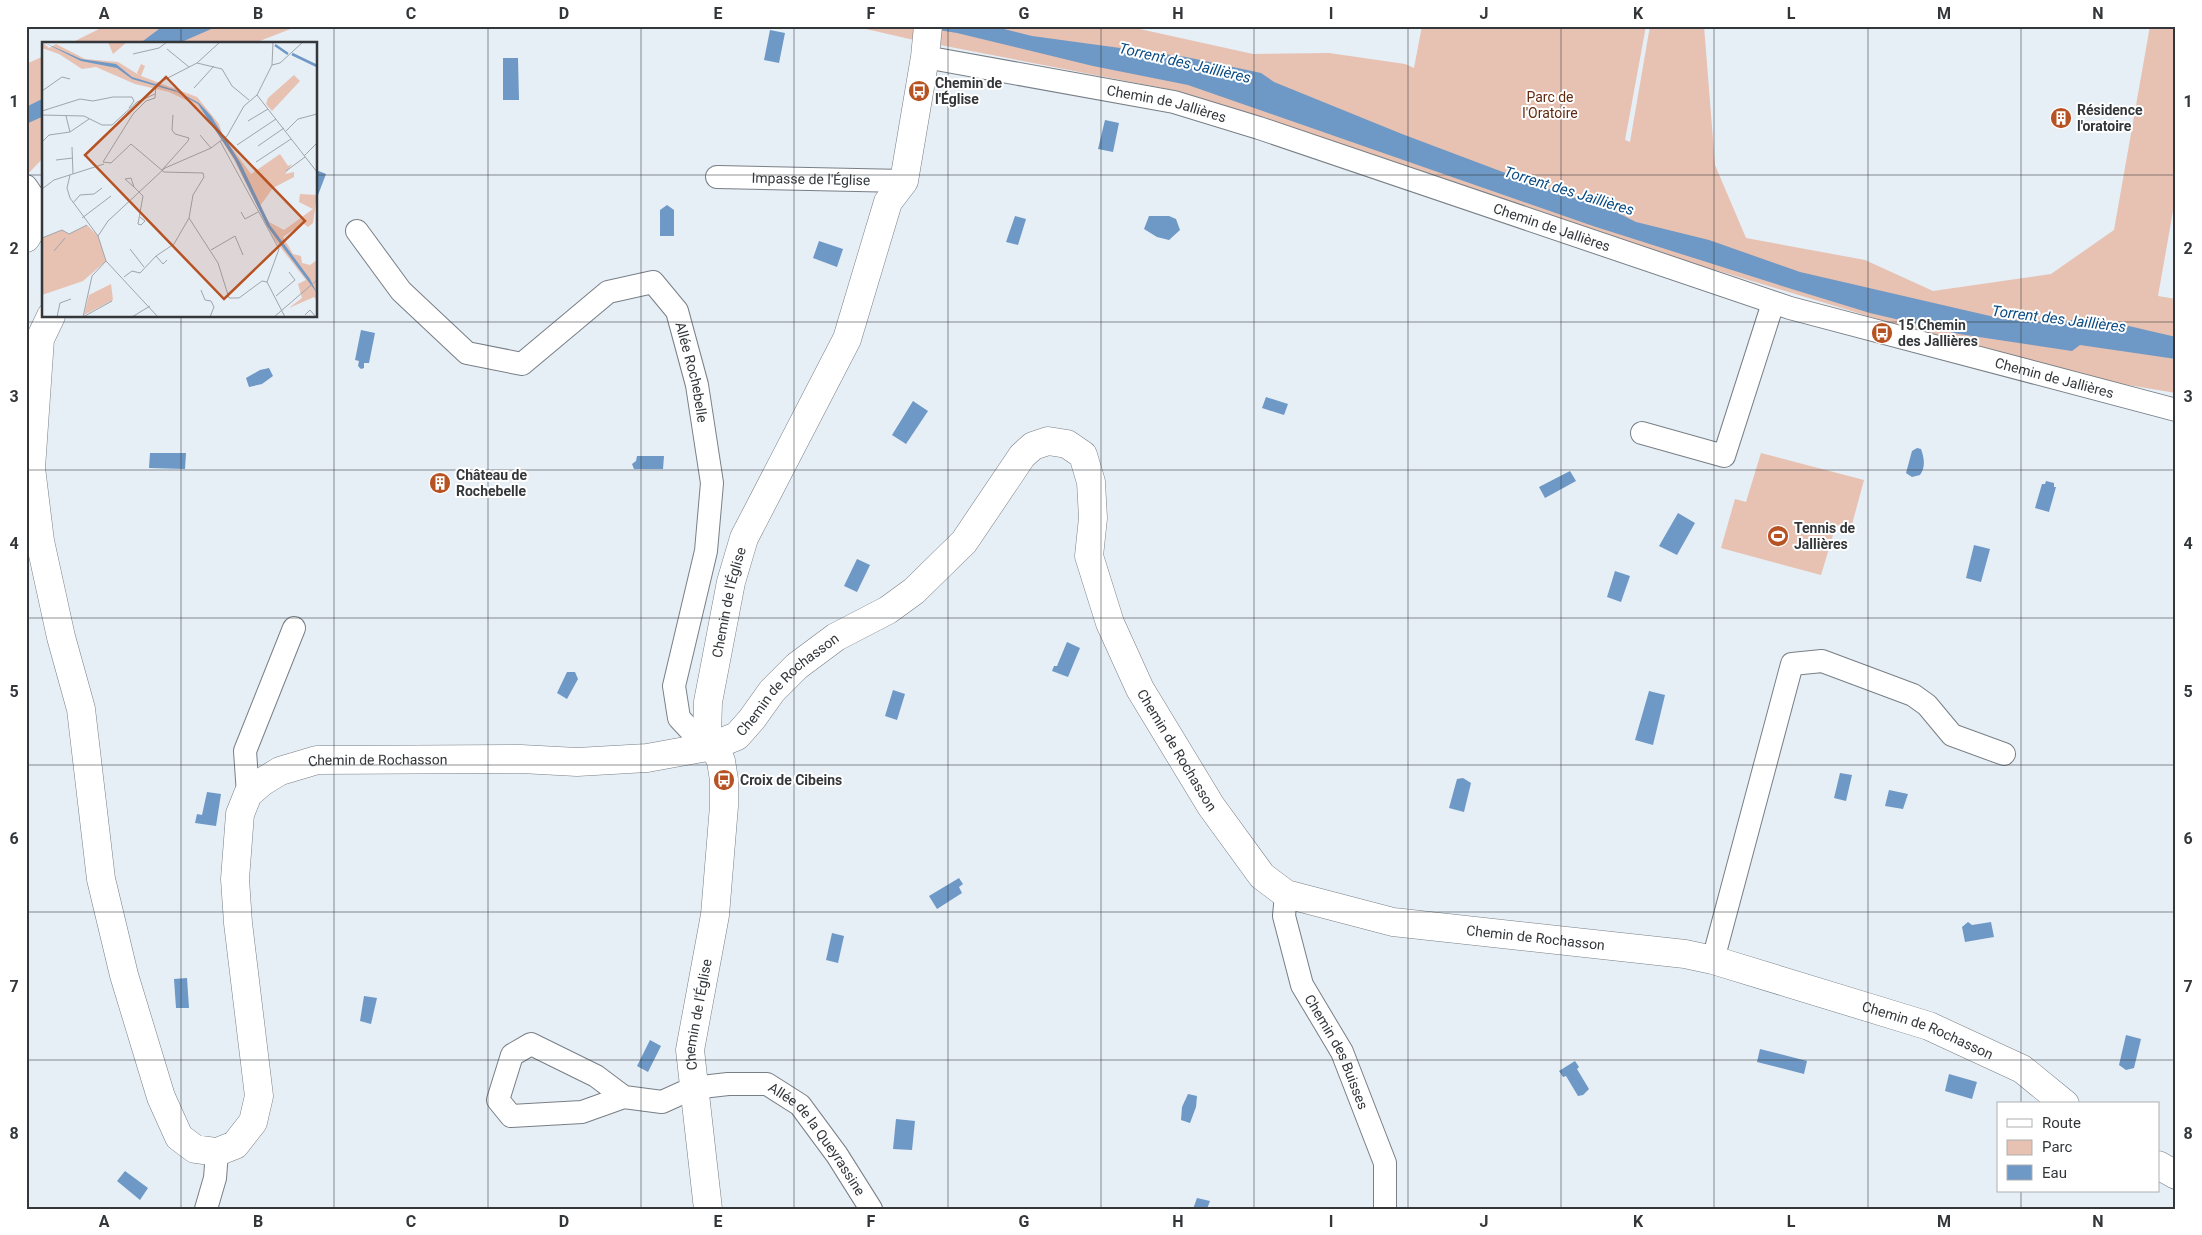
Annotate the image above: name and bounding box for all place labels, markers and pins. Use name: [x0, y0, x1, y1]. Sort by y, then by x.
place label: Chemin de l'Église: [935, 75, 1003, 107]
bus stop icon: Chemin de l'Église: [907, 79, 931, 103]
place label: Résidence l'oratoire: [2077, 102, 2143, 134]
building icon: Résidence l'oratoire: [2049, 106, 2073, 130]
place label: 15 Chemin des Jallières: [1898, 317, 1978, 349]
bus stop icon: 15 Chemin des Jallières: [1870, 321, 1894, 345]
place label: Château de Rochebelle: [456, 467, 527, 499]
building icon: Château de Rochebelle: [428, 471, 452, 495]
place label: Tennis de Jallières: [1794, 520, 1856, 552]
sports icon: Tennis de Jallières: [1766, 524, 1790, 548]
bus stop icon: Croix de Cibeins: [712, 768, 736, 792]
place label: Croix de Cibeins: [740, 772, 842, 788]

